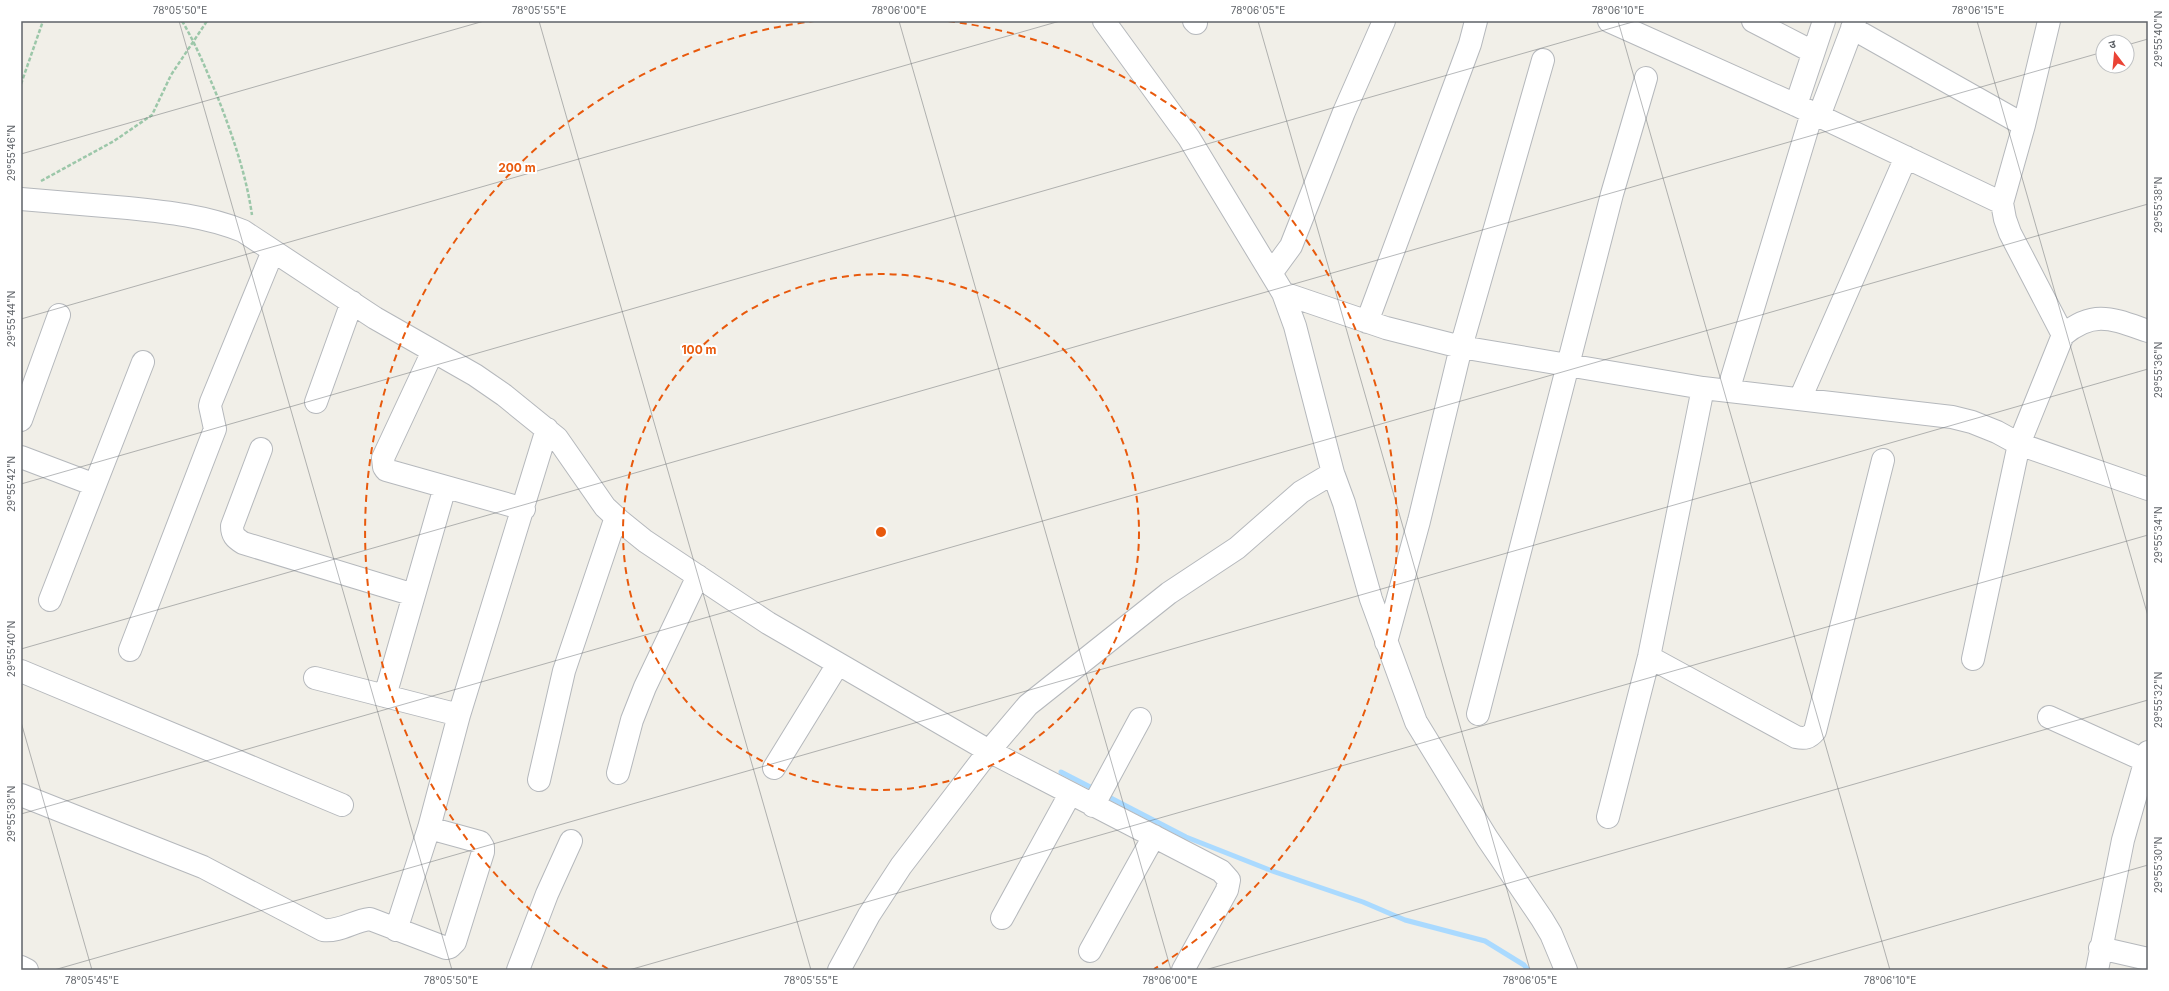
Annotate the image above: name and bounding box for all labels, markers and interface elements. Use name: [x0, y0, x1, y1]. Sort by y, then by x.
text: 78°05'50"E: [153, 4, 207, 16]
text: 78°05'55"E: [512, 4, 566, 16]
text: 78°06'00"E: [872, 4, 926, 16]
text: 78°06'05"E: [1231, 4, 1285, 16]
text: 78°06'10"E: [1592, 4, 1644, 16]
text: 78°06'15"E: [1952, 4, 2004, 16]
text: 29°55'40"N: [2152, 11, 2164, 67]
north arrow: [2095, 34, 2135, 74]
text: उ: [2107, 37, 2118, 52]
text: 29°55'46"N: [5, 125, 17, 181]
text: 200 m: [498, 160, 536, 175]
text: 29°55'38"N: [2152, 177, 2164, 233]
text: 29°55'44"N: [5, 291, 17, 347]
text: 100 m: [681, 342, 717, 357]
text: 29°55'36"N: [2152, 342, 2164, 398]
text: 29°55'42"N: [5, 456, 17, 512]
text: 29°55'34"N: [2152, 507, 2164, 563]
centre of rings: [874, 525, 888, 539]
text: 29°55'40"N: [5, 621, 17, 677]
text: 29°55'32"N: [2152, 672, 2164, 728]
text: 29°55'38"N: [5, 786, 17, 842]
text: 29°55'30"N: [2152, 837, 2164, 893]
text: 78°05'45"E: [65, 974, 119, 986]
text: 78°05'50"E: [424, 974, 478, 986]
text: 78°05'55"E: [784, 974, 838, 986]
text: 78°06'00"E: [1143, 974, 1197, 986]
text: 78°06'05"E: [1503, 974, 1557, 986]
text: 78°06'10"E: [1864, 974, 1916, 986]

